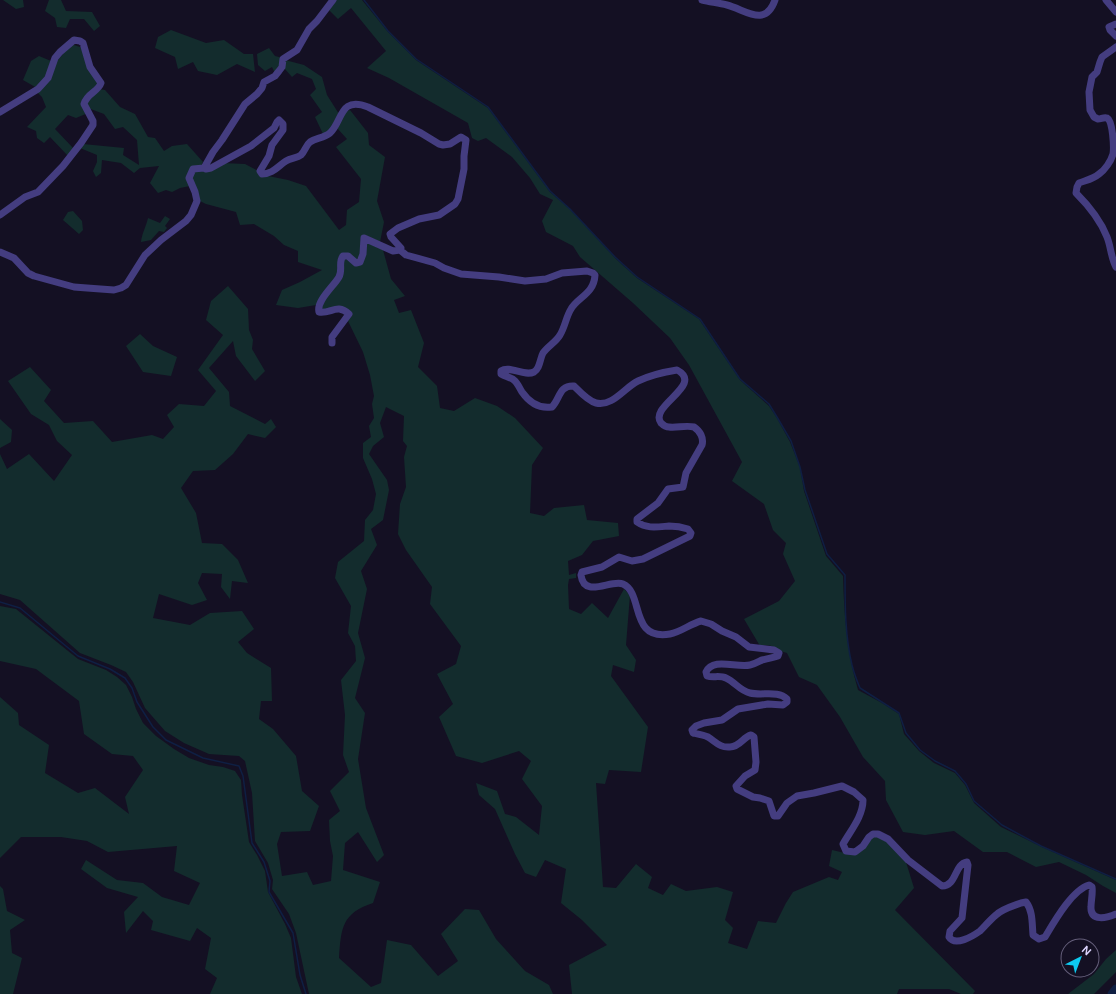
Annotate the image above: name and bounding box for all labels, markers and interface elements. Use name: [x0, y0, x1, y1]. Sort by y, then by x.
north arrow: [1060, 938, 1100, 978]
text: N: [1079, 943, 1094, 958]

